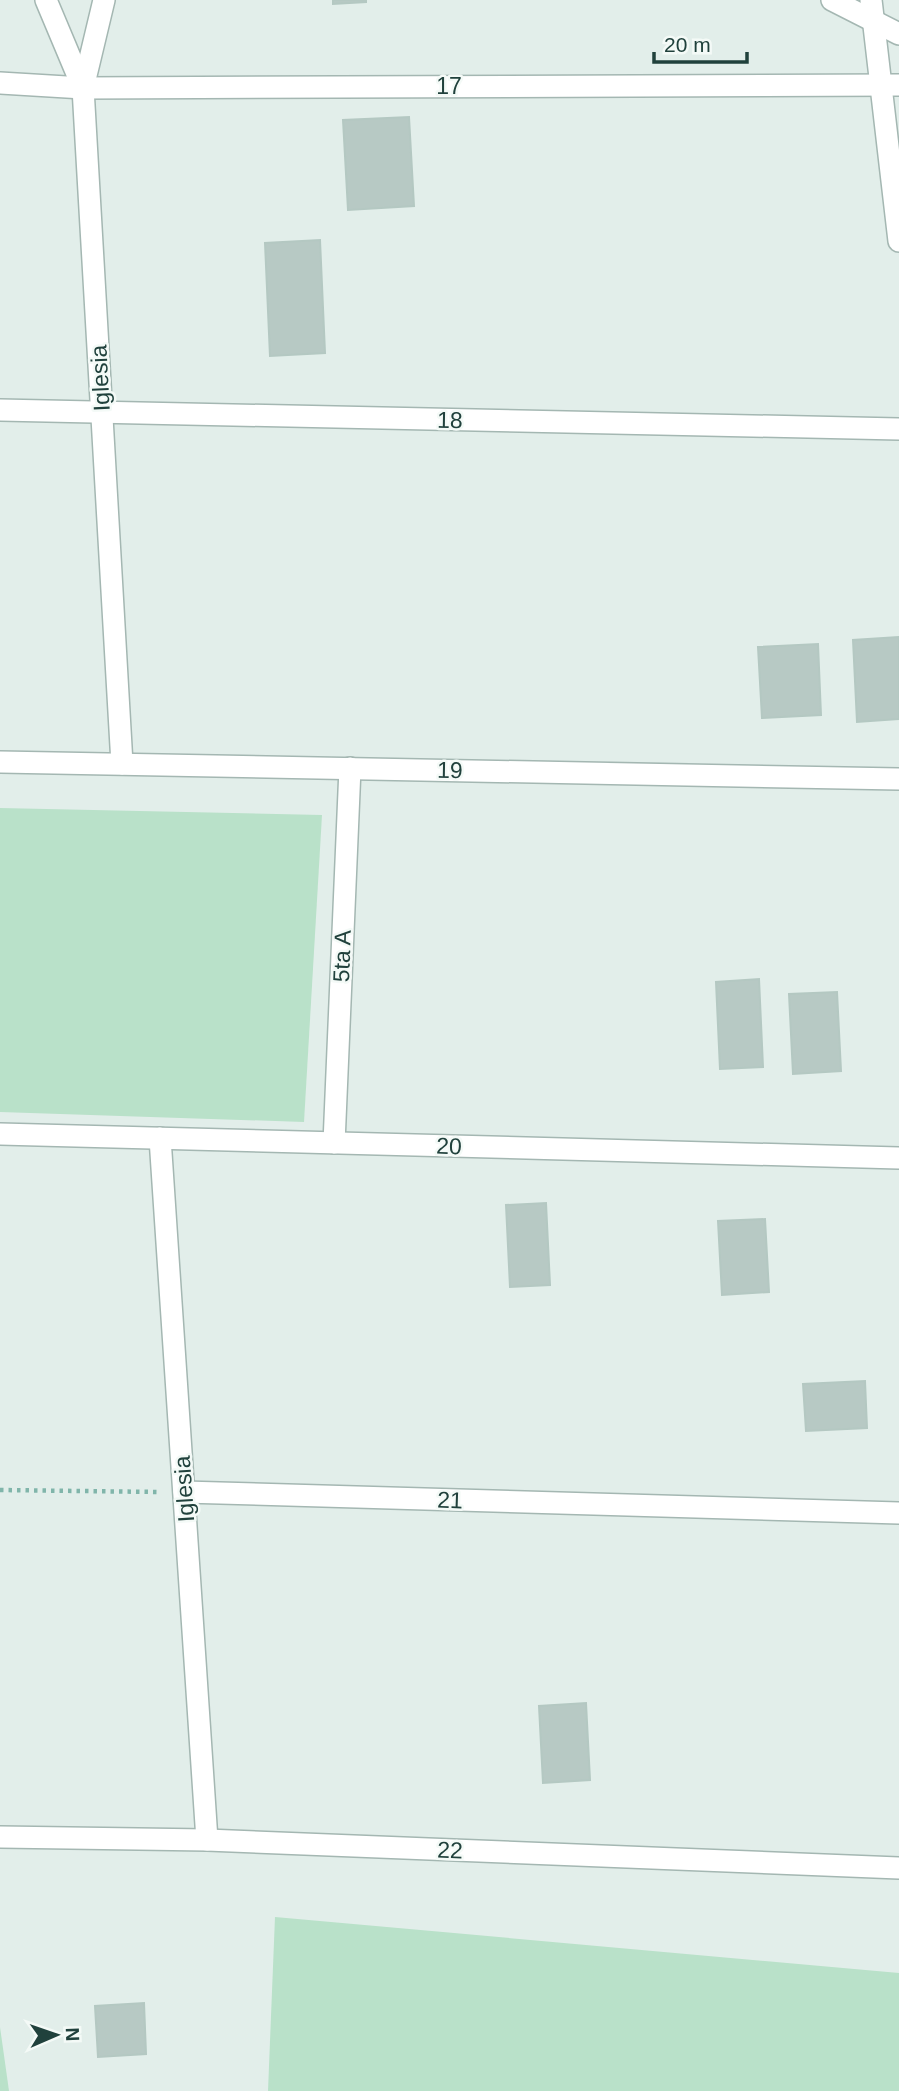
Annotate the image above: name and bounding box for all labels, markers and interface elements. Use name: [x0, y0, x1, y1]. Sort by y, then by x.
scale bar: [654, 21, 747, 65]
text: 20 m: [664, 33, 711, 56]
street label: 17: [436, 73, 462, 99]
street label: Iglesia: [85, 344, 115, 412]
street label: 18: [437, 407, 463, 433]
street label: 19: [437, 757, 463, 783]
street label: 5ta A: [328, 929, 356, 983]
street label: 20: [436, 1133, 462, 1159]
street label: Iglesia: [169, 1455, 199, 1523]
street label: 21: [437, 1487, 463, 1513]
street label: 22: [437, 1837, 463, 1863]
north arrow: [21, 2000, 91, 2070]
text: N: [62, 2027, 83, 2042]

